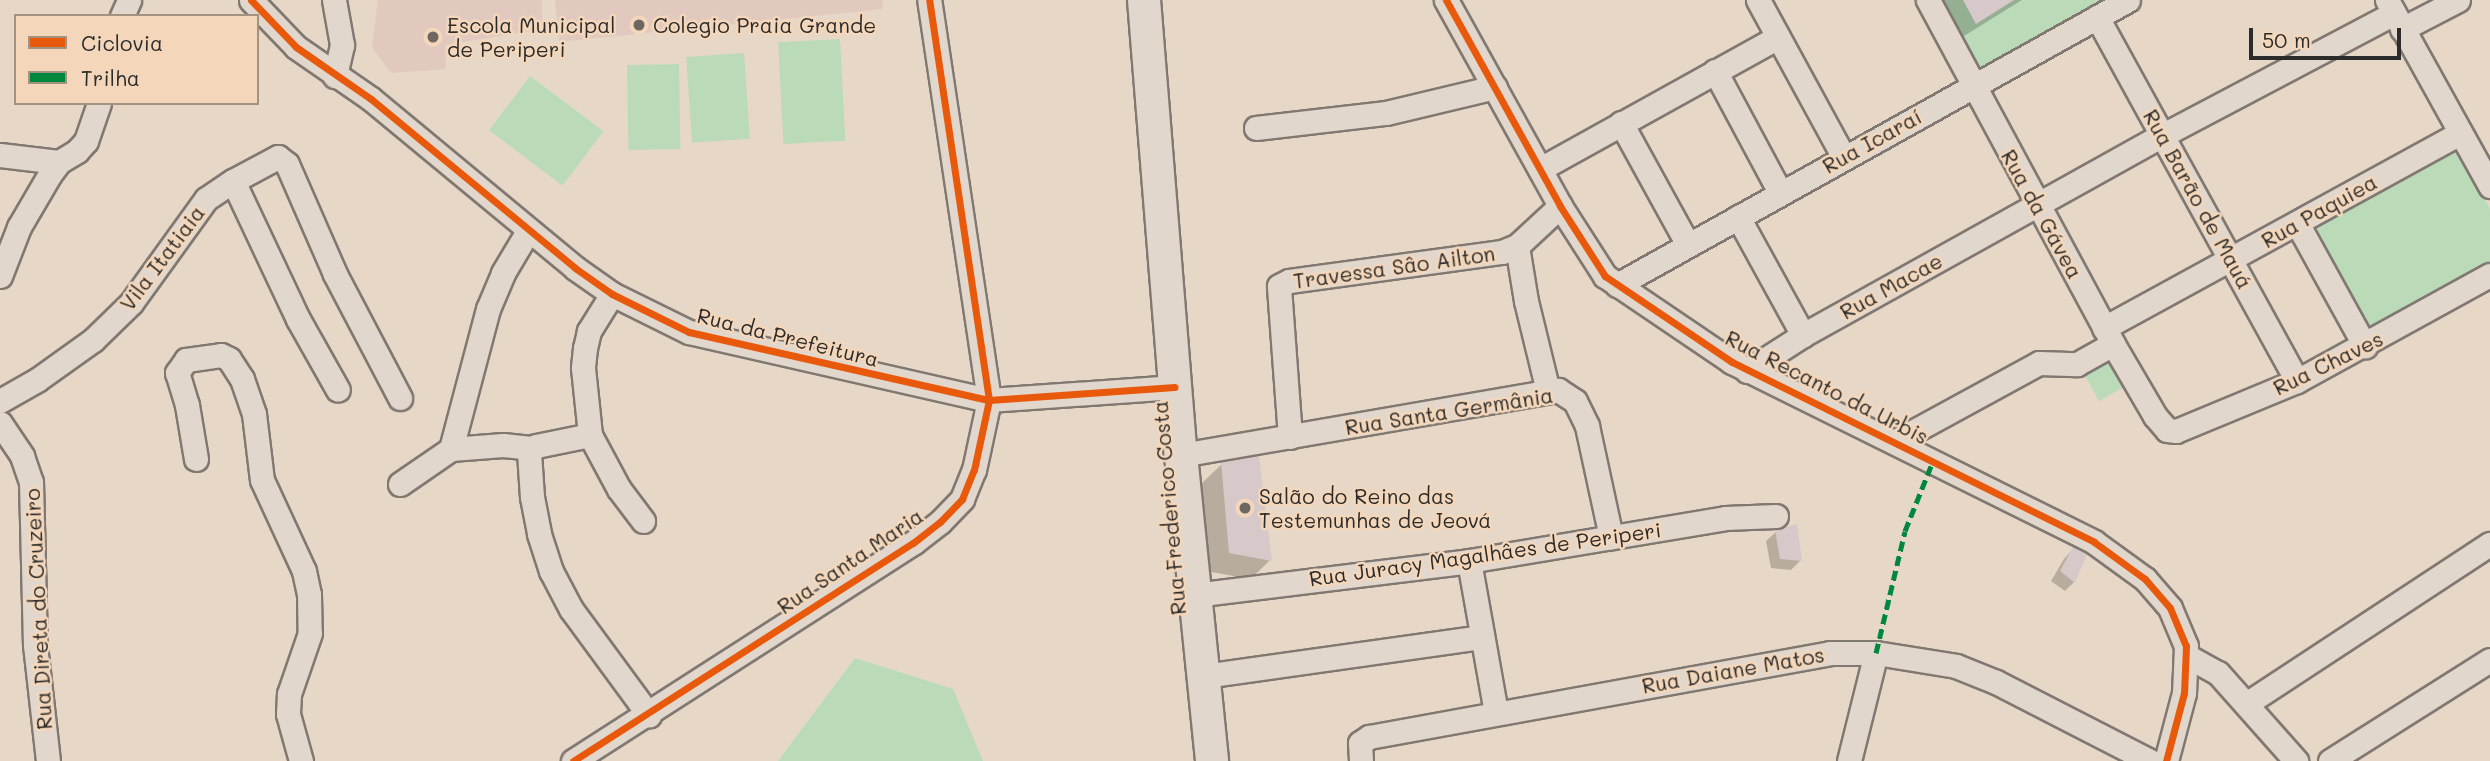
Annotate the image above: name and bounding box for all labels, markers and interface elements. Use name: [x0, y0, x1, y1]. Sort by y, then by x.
place label: Escola Municipal de Periperi: [447, 12, 615, 62]
place label: Colegio Praia Grande: [653, 12, 876, 38]
legend: [14, 14, 259, 105]
scale bar: [2252, 14, 2404, 58]
marker: Colegio Praia Grande: [631, 17, 647, 33]
text: 50 m: [2262, 26, 2311, 53]
text: Ciclovia: [81, 29, 163, 56]
marker: Escola Municipal de Periperi: [425, 29, 441, 45]
text: Trilha: [81, 64, 140, 91]
street label: Rua Icaraí: [1818, 103, 1926, 179]
street label: Rua Barão de Mauá: [2138, 105, 2258, 293]
street label: Rua da Gávea: [1996, 145, 2088, 283]
street label: Rua Paquiea: [2257, 169, 2381, 253]
street label: Vila Itatiaia: [114, 201, 210, 315]
street label: Travessa Sâo Ailton: [1292, 240, 1496, 294]
street label: Rua Macae: [1835, 248, 1947, 324]
street label: Rua da Prefeitura: [695, 302, 881, 372]
street label: Rua Recanto da Urbis: [1721, 325, 1933, 449]
street label: Rua Chaves: [2269, 326, 2387, 400]
street label: Rua Santa Germânia: [1343, 382, 1555, 440]
street label: Rua Frederico Costa: [1147, 400, 1191, 616]
place label: Salão do Reino das Testemunhas de Jeová: [1259, 483, 1491, 533]
street label: Rua Direta do Cruzeiro: [19, 488, 57, 730]
marker: Salão do Reino das Testemunhas de Jeová: [1237, 500, 1253, 516]
street label: Rua Santa Maria: [772, 503, 928, 619]
street label: Rua Juracy Magalhâes de Periperi: [1307, 517, 1663, 591]
street label: Rua Daiane Matos: [1640, 642, 1826, 698]

